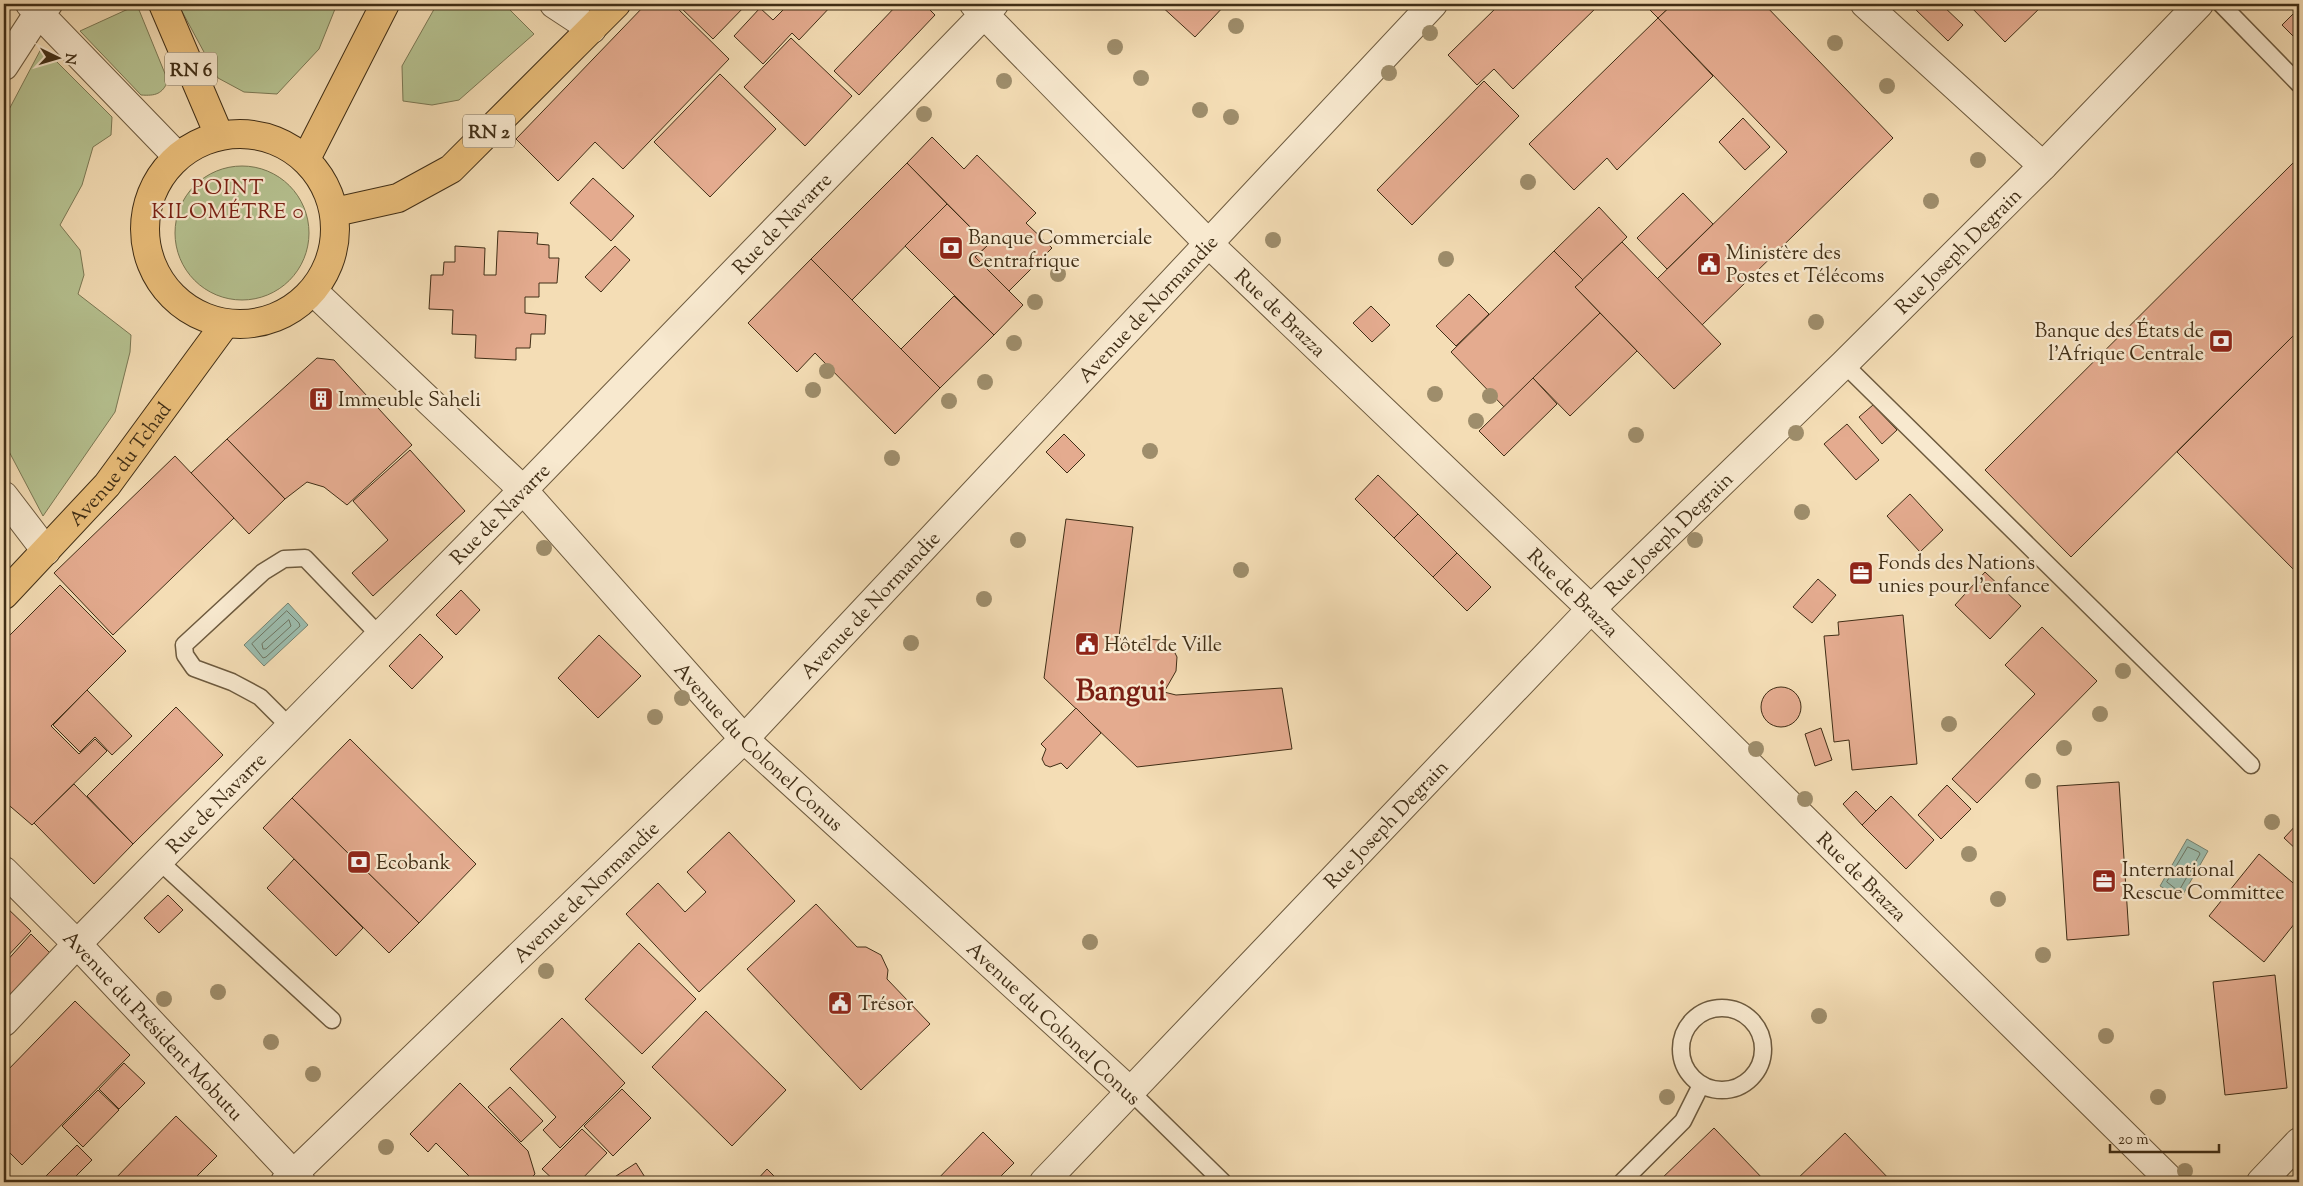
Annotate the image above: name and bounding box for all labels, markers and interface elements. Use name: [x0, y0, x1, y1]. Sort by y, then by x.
north arrow: [32, 32, 82, 82]
road number: RN 6: [165, 52, 217, 86]
text: N: [59, 53, 79, 65]
road number: RN 2: [463, 114, 515, 148]
street label: Rue de Navarre: [727, 167, 840, 282]
district label: POINT KILOMÉTRE 0: [151, 174, 305, 228]
street label: Rue Joseph Degrain: [1890, 183, 2030, 322]
place label: Banque Commerciale Centrafrique: [968, 225, 1152, 277]
street label: Avenue de Normandie: [1073, 230, 1226, 391]
bank icon: Banque Commerciale Centrafrique: [938, 235, 964, 261]
place label: Ministère des Postes et Télécoms: [1726, 240, 1885, 292]
public building icon: Ministère des Postes et Télécoms: [1696, 251, 1722, 277]
street label: Rue de Brazza: [1227, 263, 1331, 365]
place label: Banque des États de l'Afrique Centrale: [2035, 317, 2204, 370]
bank icon: Banque des États de l'Afrique Centrale: [2208, 328, 2234, 354]
building icon: Immeuble Saheli: [308, 386, 334, 412]
place label: Immeuble Saheli: [338, 387, 481, 416]
street label: Avenue du Tchad: [63, 397, 180, 534]
street label: Rue de Navarre: [445, 458, 558, 573]
street label: Rue Joseph Degrain: [1599, 467, 1741, 605]
street label: Avenue de Normandie: [795, 526, 949, 687]
street label: Rue de Brazza: [1519, 543, 1624, 645]
place label: Fonds des Nations unies pour l'enfance: [1878, 550, 2050, 602]
office icon: Fonds des Nations unies pour l'enfance: [1848, 560, 1874, 586]
public building icon: Hôtel de Ville: [1074, 631, 1100, 657]
place label: Hôtel de Ville: [1104, 632, 1222, 661]
street label: Avenue du Colonel Conus: [666, 657, 848, 839]
district label: Bangui: [1076, 671, 1167, 714]
street label: Rue de Navarre: [161, 747, 274, 862]
street label: Rue Joseph Degrain: [1319, 754, 1457, 897]
street label: Avenue de Normandie: [508, 816, 667, 971]
street label: Rue de Brazza: [1808, 827, 1912, 930]
bank icon: Ecobank: [346, 849, 372, 875]
place label: Ecobank: [376, 850, 451, 879]
place label: International Rescue Committee: [2122, 857, 2285, 909]
office icon: International Rescue Committee: [2091, 868, 2117, 894]
street label: Avenue du Président Mobutu: [55, 925, 249, 1129]
street label: Avenue du Colonel Conus: [959, 936, 1146, 1114]
public building icon: Trésor: [827, 990, 853, 1016]
place label: Trésor: [858, 991, 914, 1020]
scale bar: [2110, 1121, 2219, 1153]
text: 20 m: [2118, 1130, 2149, 1151]

